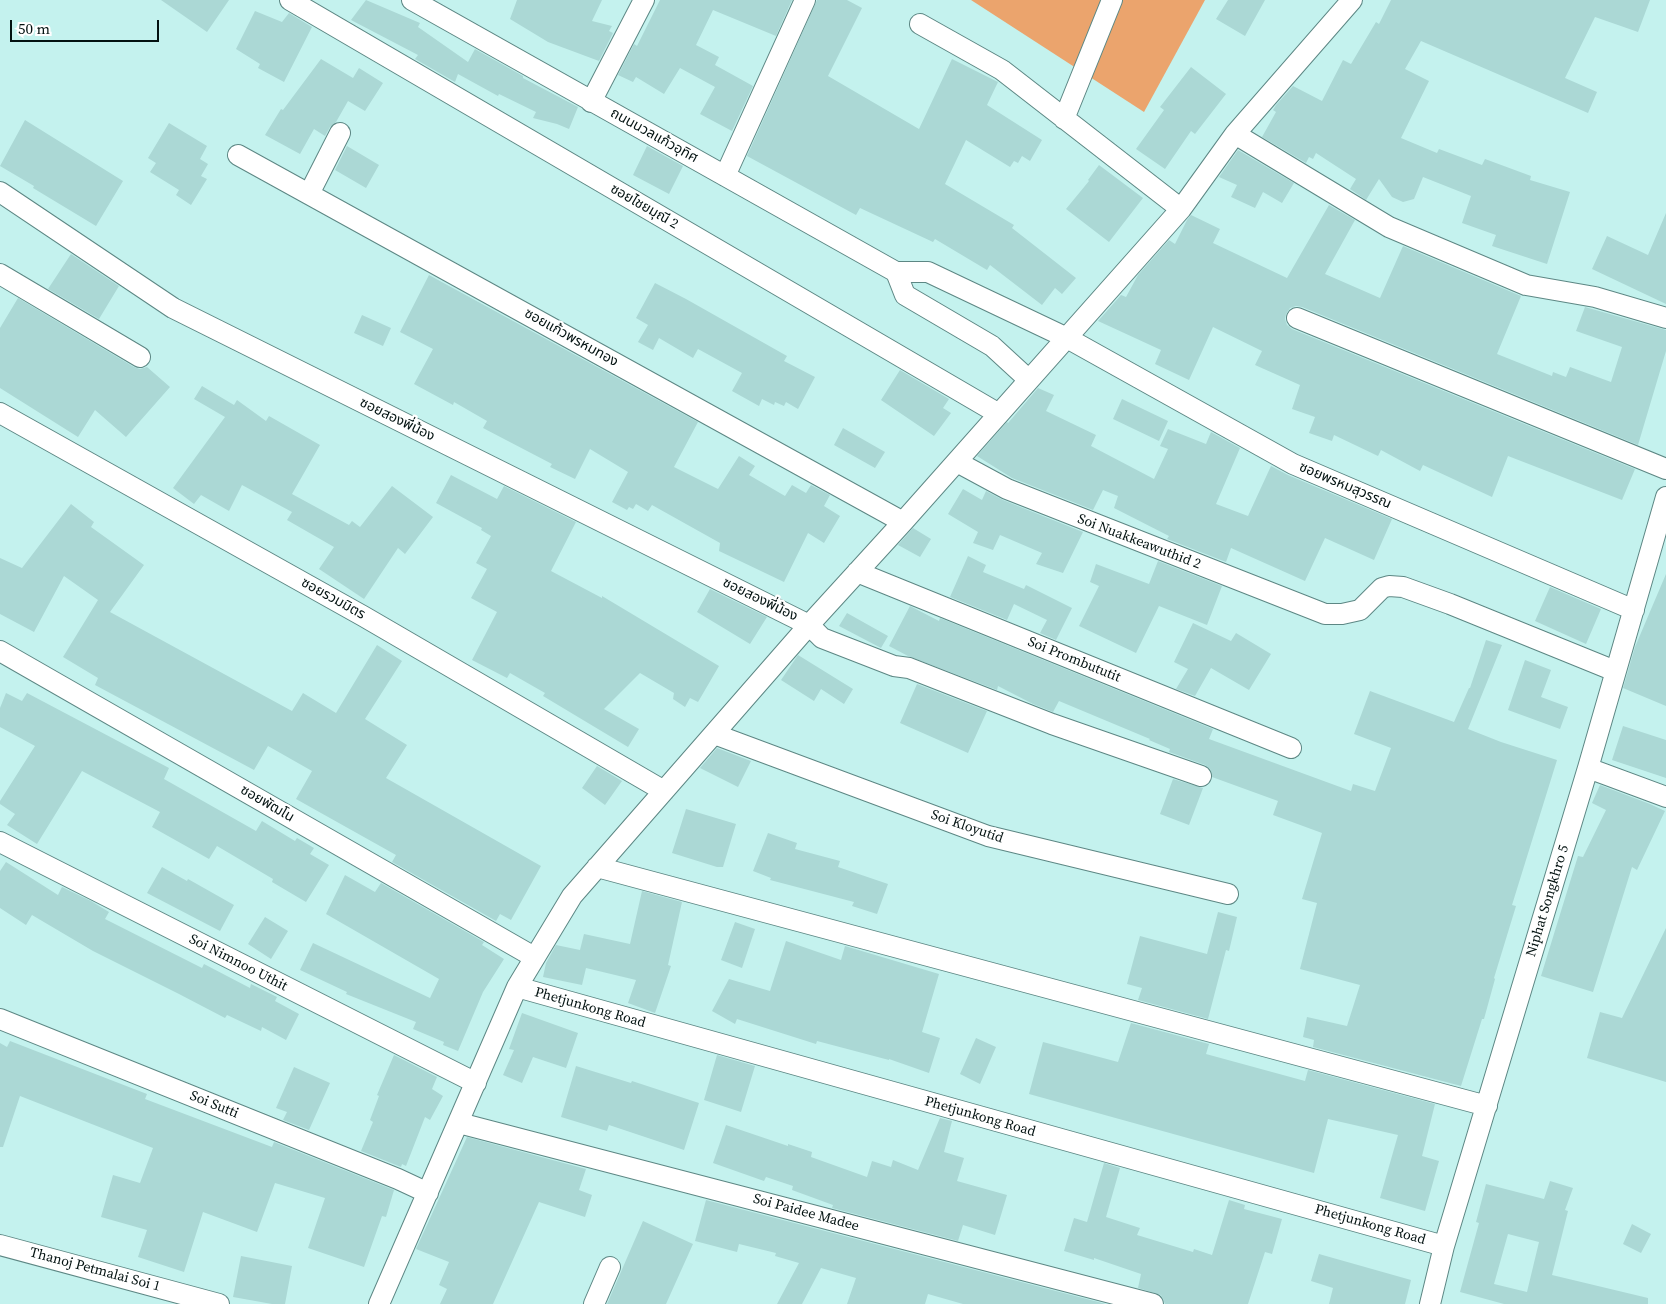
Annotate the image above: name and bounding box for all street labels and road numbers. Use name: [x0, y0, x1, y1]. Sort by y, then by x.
street label: ถนนนวลแก้วอุทิศ: [607, 105, 701, 167]
street label: ซอยไชยมุณี 2: [607, 181, 681, 233]
street label: ซอยแก้วพรหมทอง: [521, 305, 621, 371]
street label: ซอยสองพี่น้อง: [357, 395, 437, 445]
street label: ซอยพรหมสุวรรณ: [1296, 459, 1394, 513]
street label: Soi Nuakkeawuthid 2: [1075, 511, 1203, 573]
street label: ซอยรวมมิตร: [298, 574, 368, 624]
street label: ซอยสองพี่น้อง: [720, 575, 800, 625]
street label: Soi Prombututit: [1025, 634, 1123, 686]
street label: ซอยพัฒโน: [237, 782, 297, 826]
street label: Soi Kloyutid: [929, 807, 1005, 847]
street label: Niphat Songkhro 5: [1523, 843, 1573, 959]
street label: Soi Nimnoo Uthit: [186, 931, 290, 995]
street label: Phetjunkong Road: [533, 984, 647, 1032]
street label: Soi Sutti: [187, 1088, 241, 1122]
street label: Phetjunkong Road: [923, 1093, 1037, 1141]
street label: Soi Paidee Madee: [751, 1191, 861, 1235]
street label: Phetjunkong Road: [1313, 1201, 1427, 1249]
street label: Thanoj Petmalai Soi 1: [28, 1244, 162, 1296]

